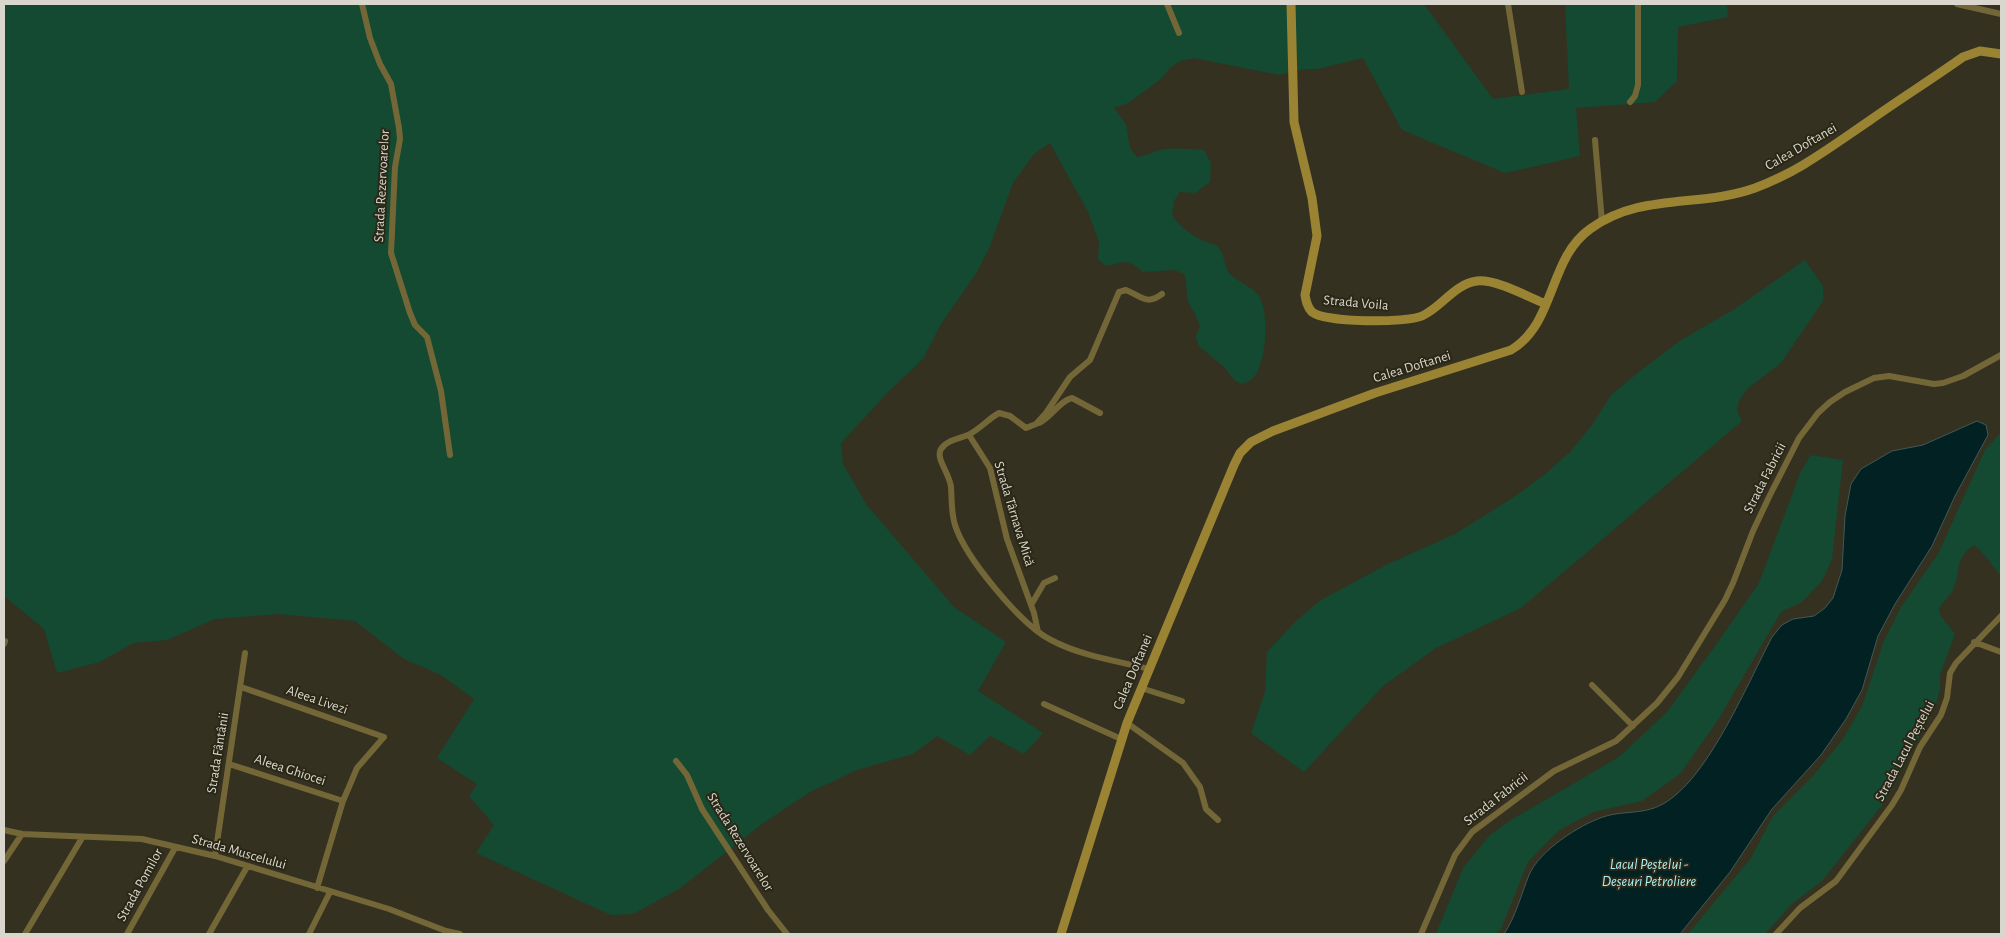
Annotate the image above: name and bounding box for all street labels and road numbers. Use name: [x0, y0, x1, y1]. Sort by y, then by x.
street label: Calea Doftanei: [1763, 121, 1839, 173]
street label: Strada Rezervoarelor: [372, 129, 392, 243]
street label: Strada Voila: [1323, 293, 1390, 313]
street label: Calea Doftanei: [1372, 349, 1452, 385]
street label: Strada Fabricii: [1741, 440, 1789, 516]
street label: Strada Târnava Mică: [991, 460, 1037, 569]
street label: Calea Doftanei: [1111, 632, 1155, 712]
street label: Aleea Livezi: [285, 683, 349, 717]
street label: Strada Lacul Peștelui: [1873, 698, 1938, 804]
street label: Strada Fântânii: [205, 711, 231, 795]
street label: Aleea Ghiocei: [253, 752, 327, 788]
street label: Strada Fabricii: [1461, 770, 1531, 828]
street label: Strada Rezervoarelor: [704, 790, 776, 894]
street label: Strada Muscelului: [190, 832, 288, 872]
street label: Strada Pomilor: [114, 846, 166, 924]

